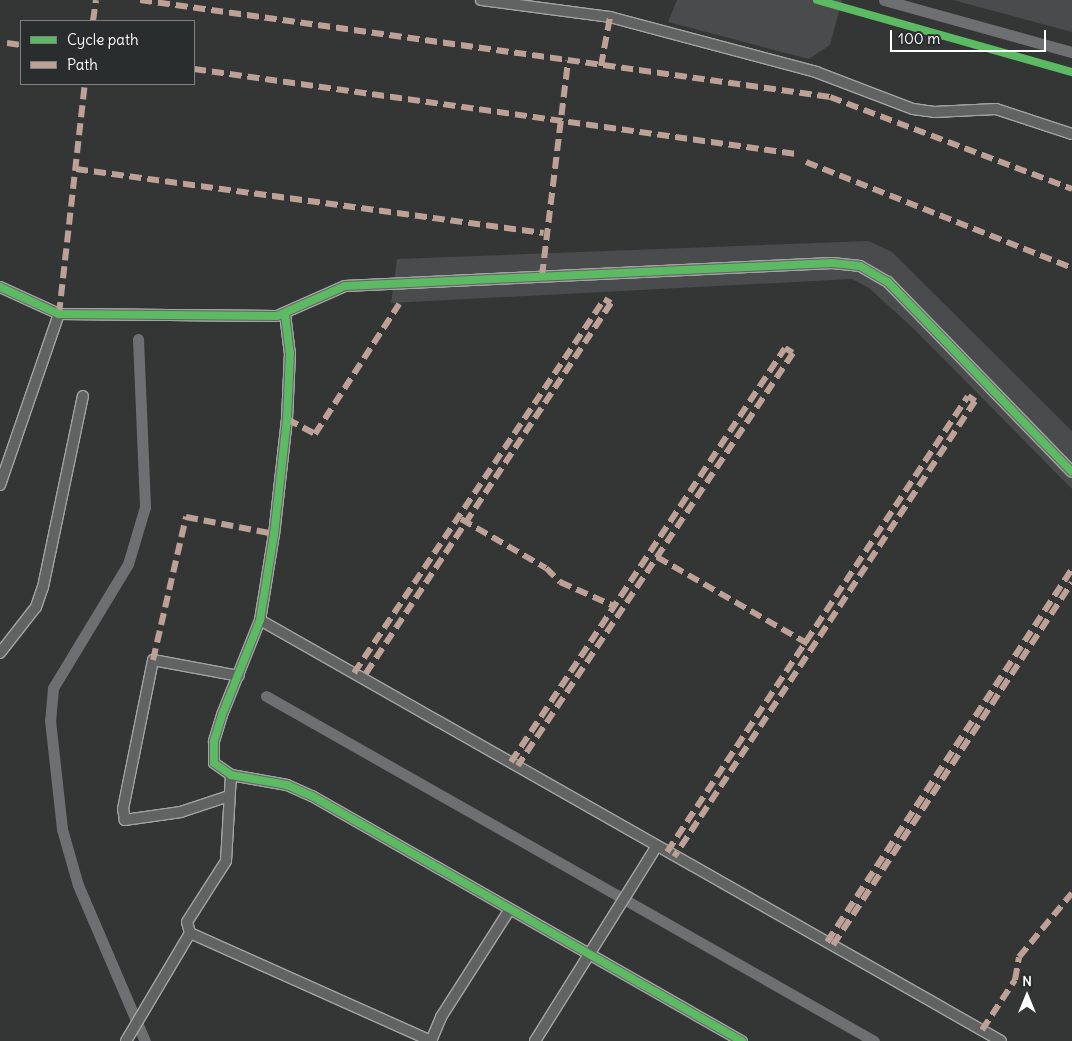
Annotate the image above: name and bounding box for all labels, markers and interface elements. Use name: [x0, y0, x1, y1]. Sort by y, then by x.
legend: [20, 20, 195, 85]
scale bar: [892, 20, 1048, 52]
text: 100 m: [898, 29, 940, 48]
text: Cycle path: [67, 30, 139, 49]
text: Path: [67, 55, 98, 74]
north arrow: [1002, 971, 1052, 1021]
text: N: [1022, 972, 1032, 990]

